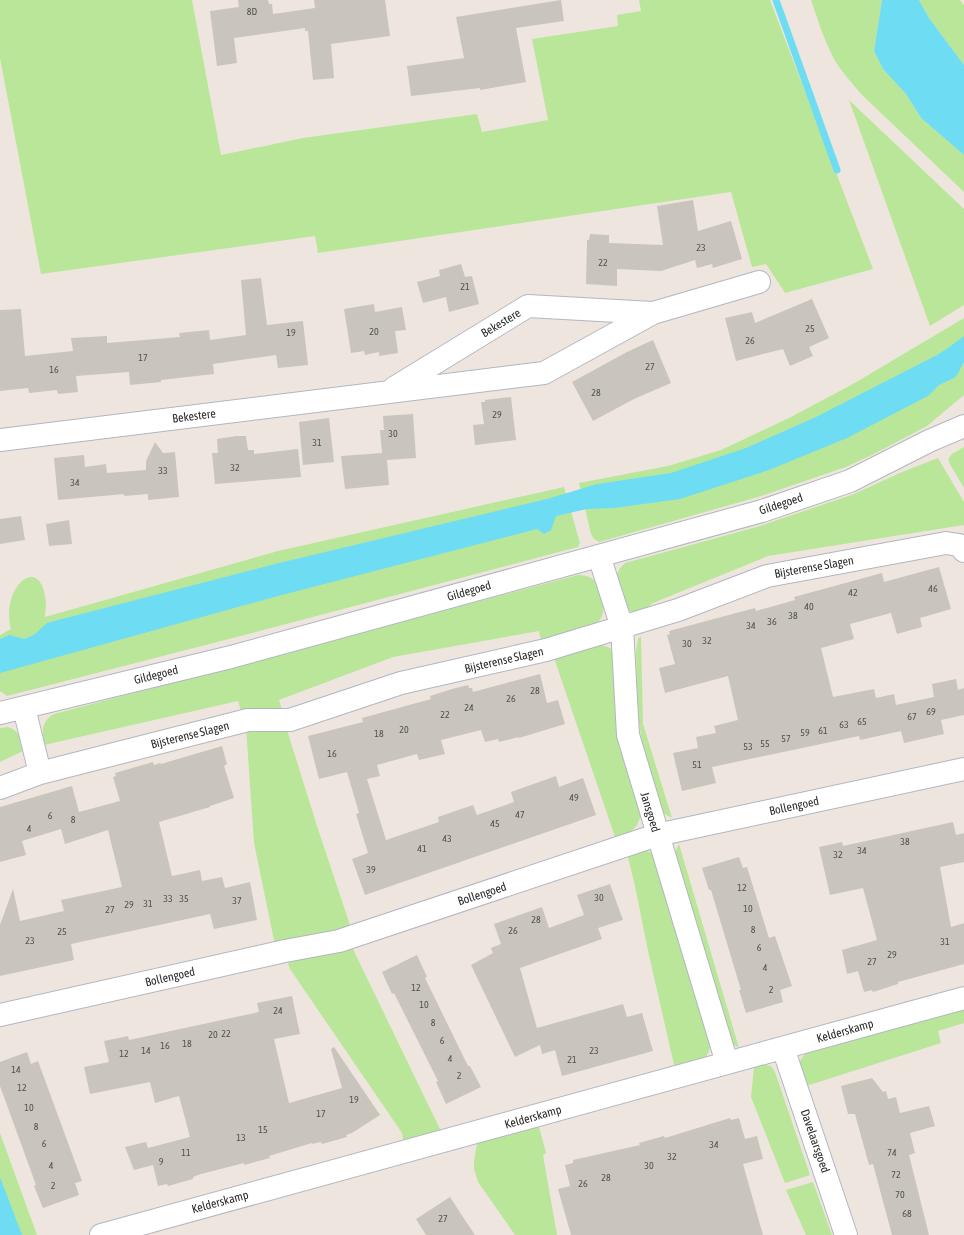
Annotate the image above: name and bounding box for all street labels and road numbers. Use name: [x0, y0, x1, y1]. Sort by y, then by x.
street label: Bekestere: [479, 306, 523, 340]
street label: Bekestere: [171, 406, 217, 426]
street label: Gildegoed: [757, 490, 805, 518]
street label: Bijsterense Slagen: [773, 553, 855, 581]
street label: Gildegoed: [445, 578, 493, 604]
street label: Bijsterense Slagen: [463, 644, 545, 676]
street label: Gildegoed: [132, 663, 180, 687]
street label: Bijsterense Slagen: [149, 718, 231, 752]
street label: Jansgoed: [637, 790, 663, 834]
street label: Bollengoed: [768, 794, 820, 818]
street label: Bollengoed: [456, 880, 508, 908]
street label: Bollengoed: [144, 965, 196, 989]
street label: Kelderskamp: [815, 1016, 875, 1046]
street label: Kelderskamp: [503, 1102, 563, 1132]
street label: Davelaarsgoed: [798, 1107, 832, 1175]
street label: Kelderskamp: [190, 1188, 250, 1216]

